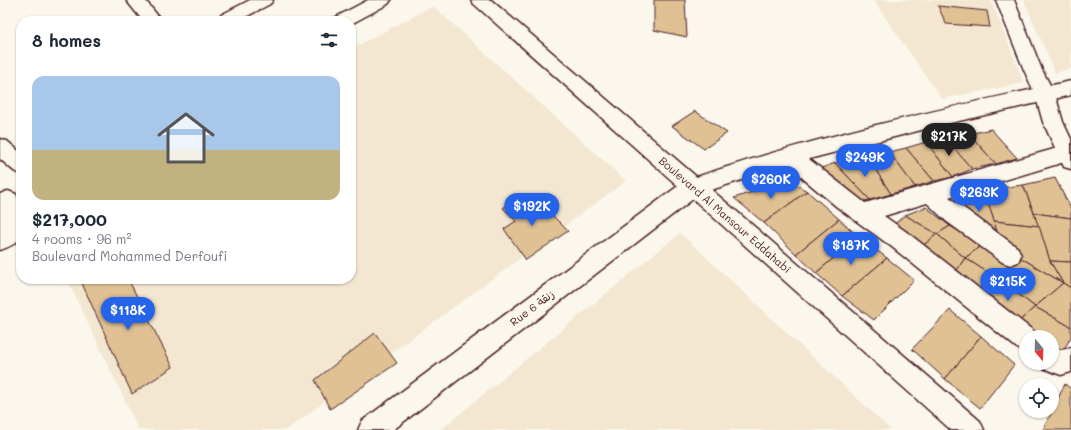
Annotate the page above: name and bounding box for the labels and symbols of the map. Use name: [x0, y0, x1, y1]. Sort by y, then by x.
pin: $217K: [921, 123, 977, 157]
pin: $249K: [837, 144, 893, 178]
street label: Boulevard Al Mansour Eddahabi: [656, 153, 795, 276]
pin: $260K: [743, 166, 799, 200]
pin: $263K: [951, 179, 1007, 213]
pin: $192K: [504, 193, 560, 227]
pin: $187K: [823, 232, 879, 266]
pin: $215K: [980, 268, 1036, 302]
street label: Rue 6 زنقة: [507, 286, 557, 329]
pin: $118K: [100, 297, 156, 331]
north arrow: [1019, 330, 1059, 370]

